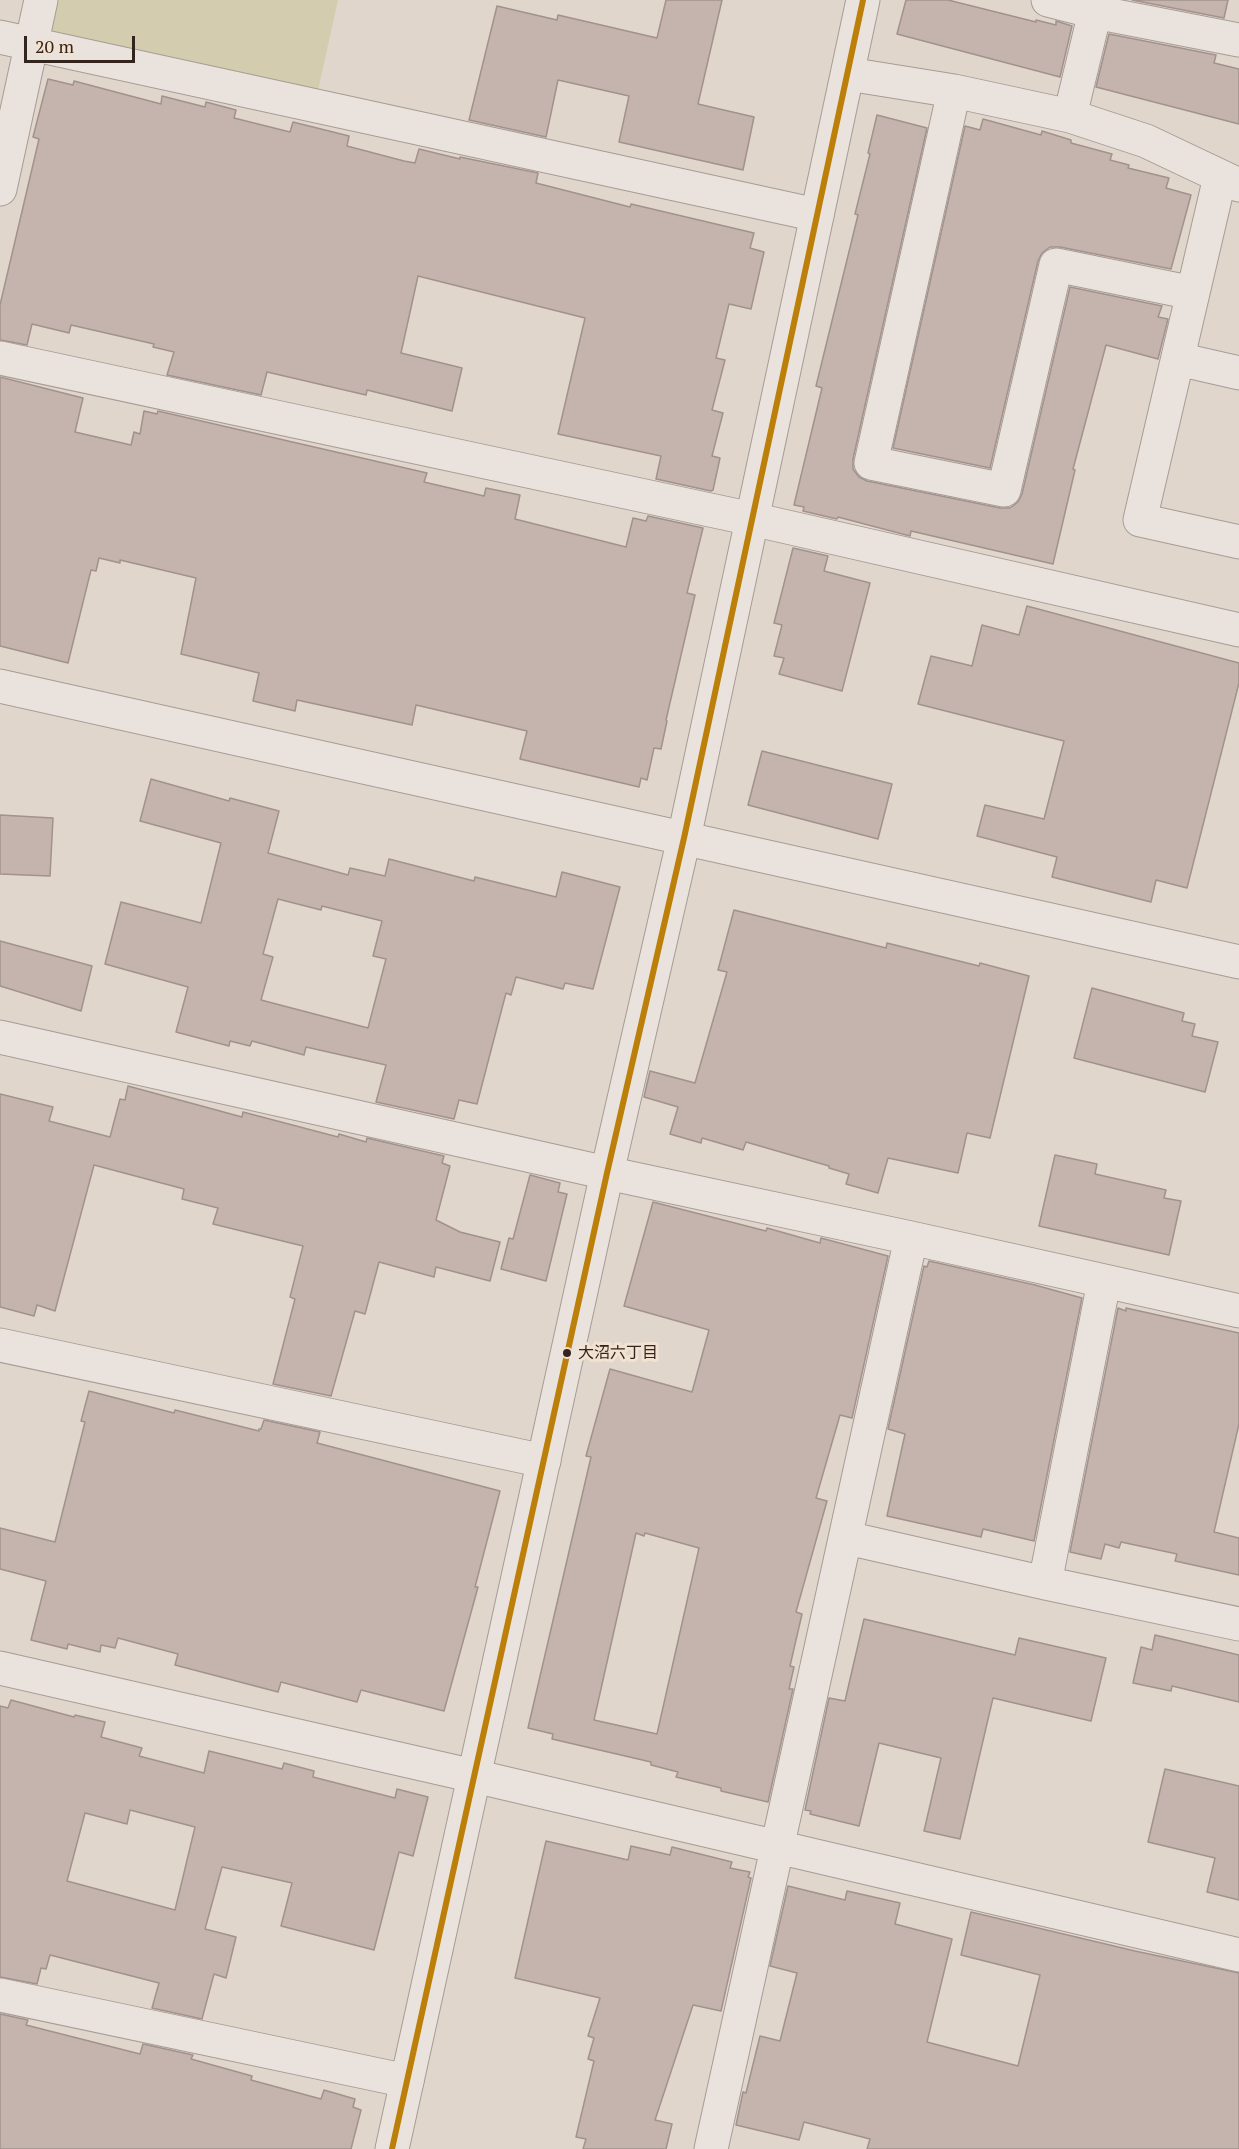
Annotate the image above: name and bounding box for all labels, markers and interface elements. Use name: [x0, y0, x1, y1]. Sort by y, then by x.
scale bar: [27, 24, 138, 62]
text: 20 m: [35, 34, 74, 58]
place label: 大沼六丁目: [578, 1343, 658, 1363]
marker: 大沼六丁目: [561, 1347, 573, 1359]

